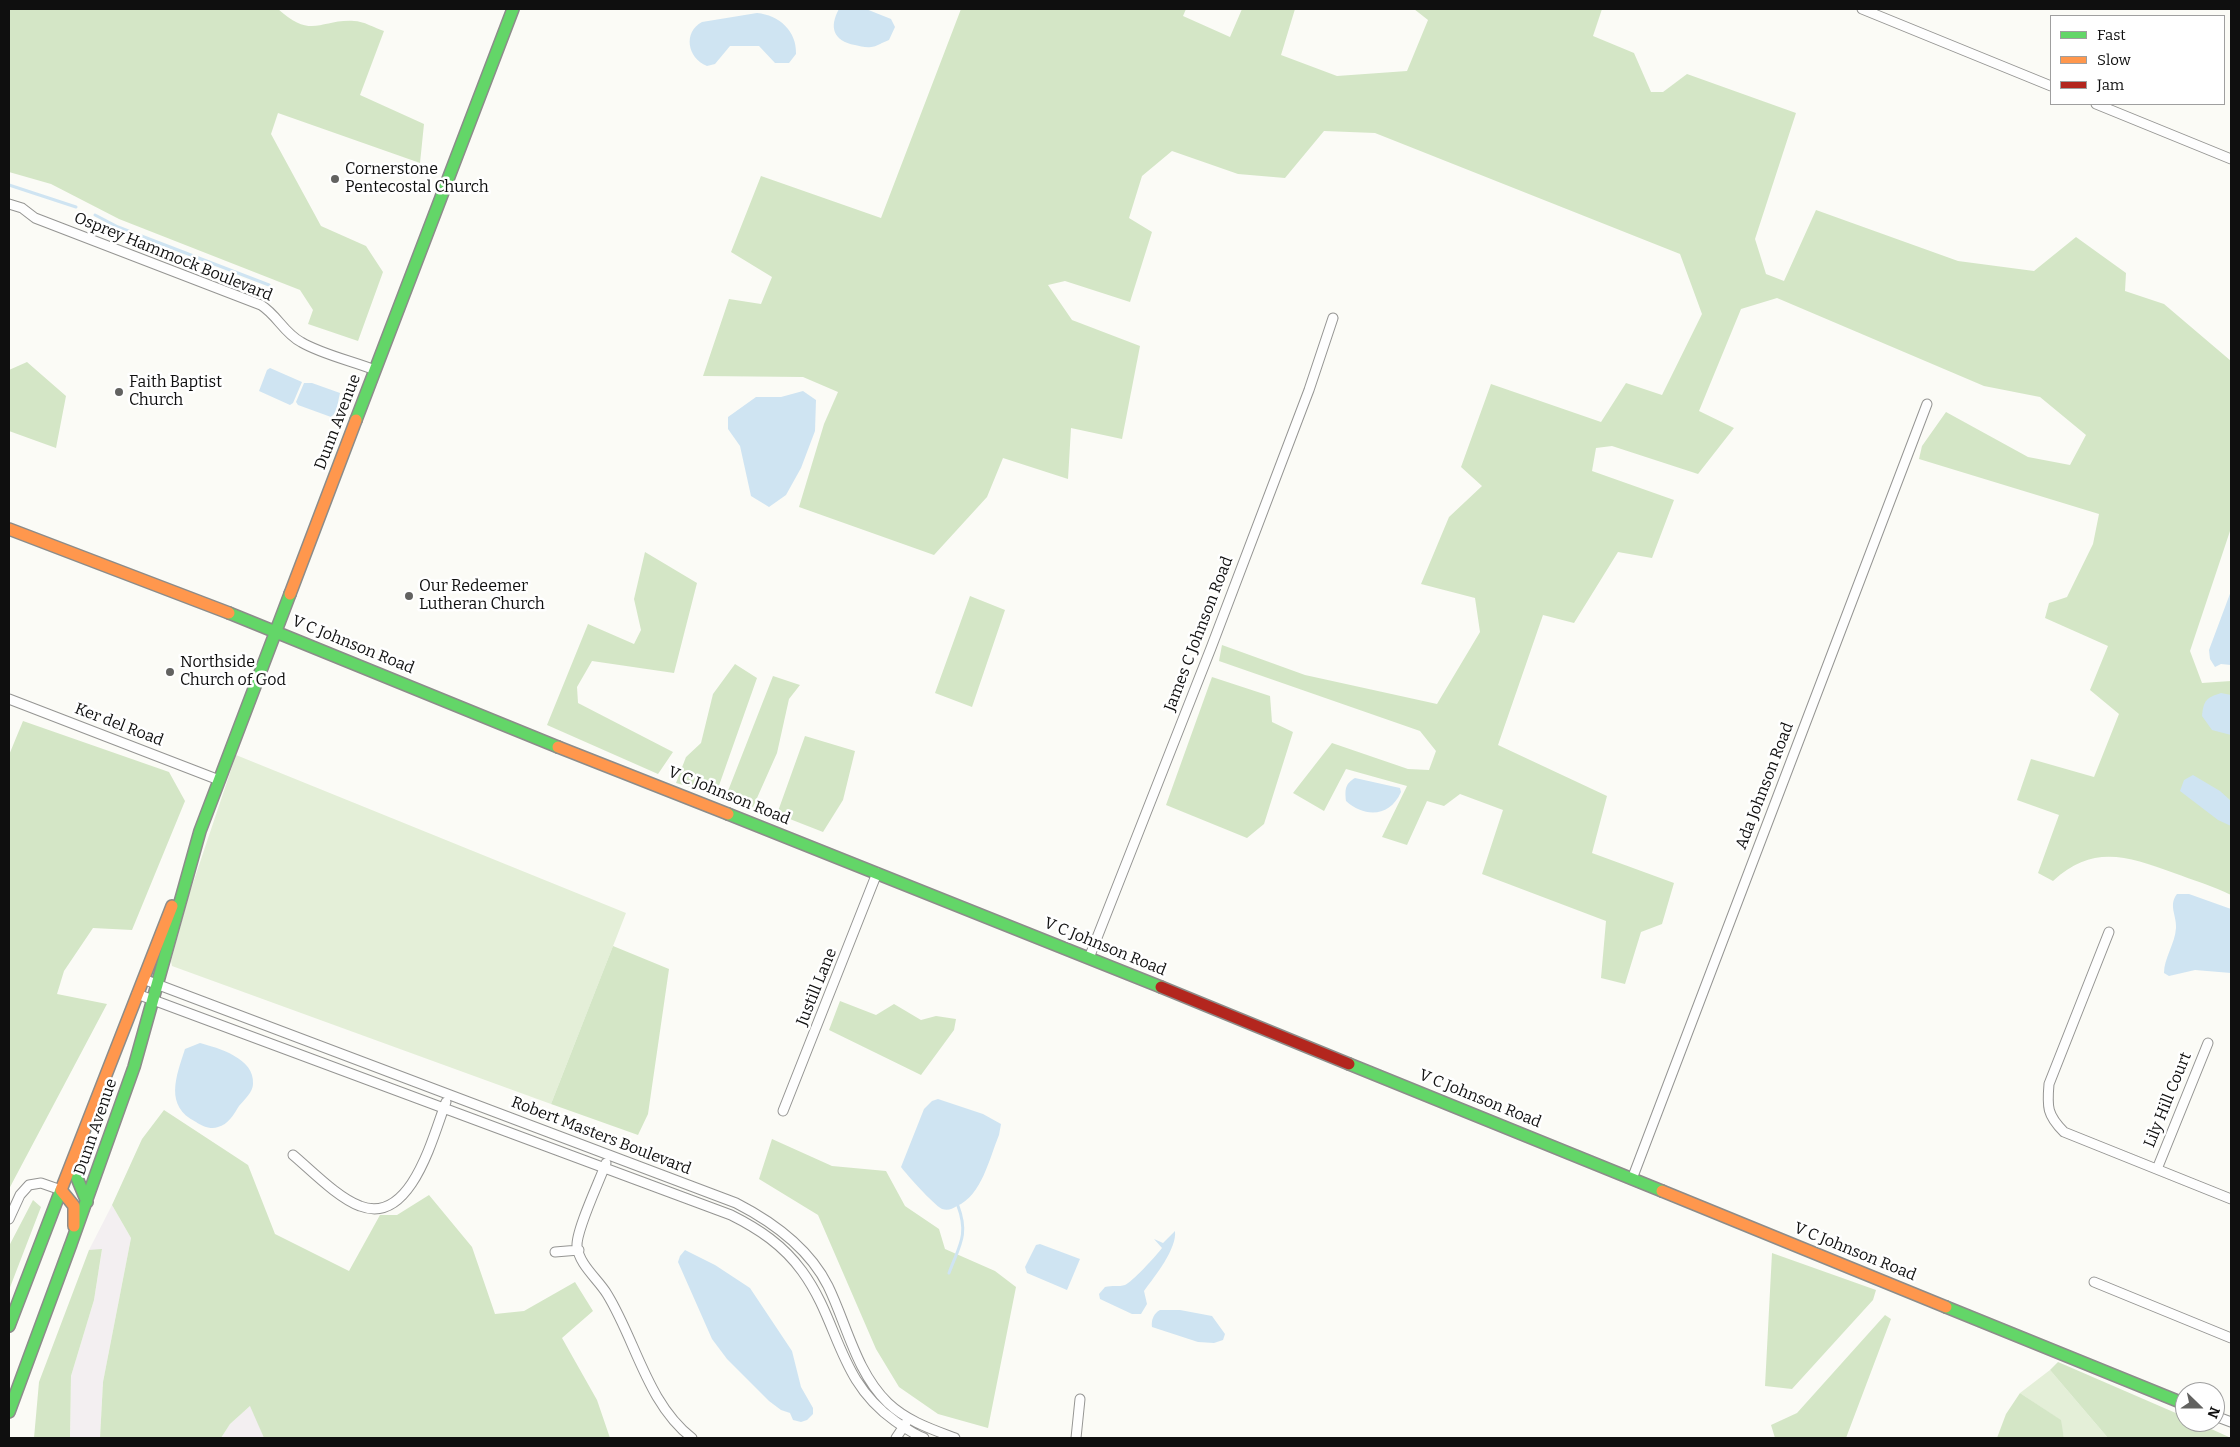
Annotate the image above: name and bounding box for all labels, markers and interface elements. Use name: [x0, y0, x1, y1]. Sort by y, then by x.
legend: [2050, 15, 2225, 105]
text: Fast: [2097, 26, 2126, 44]
text: Slow: [2097, 51, 2131, 69]
text: Jam: [2097, 76, 2124, 94]
place label: Cornerstone Pentecostal Church: [345, 160, 489, 198]
marker: Cornerstone Pentecostal Church: [329, 173, 341, 185]
street label: Osprey Hammock Boulevard: [71, 208, 275, 306]
street label: Dunn Avenue: [311, 371, 365, 473]
place label: Faith Baptist Church: [129, 373, 222, 411]
marker: Faith Baptist Church: [113, 386, 125, 398]
street label: James C Johnson Road: [1161, 554, 1237, 714]
place label: Our Redeemer Lutheran Church: [419, 577, 545, 615]
marker: Our Redeemer Lutheran Church: [403, 590, 415, 602]
street label: V C Johnson Road: [289, 612, 417, 678]
place label: Northside Church of God: [180, 653, 286, 691]
marker: Northside Church of God: [164, 666, 176, 678]
street label: Ker del Road: [72, 699, 166, 751]
street label: Ada Johnson Road: [1732, 720, 1798, 852]
street label: V C Johnson Road: [665, 763, 793, 829]
street label: V C Johnson Road: [1041, 914, 1169, 980]
street label: Justill Lane: [793, 945, 841, 1029]
street label: Lily Hill Court: [2140, 1050, 2196, 1150]
street label: V C Johnson Road: [1416, 1066, 1544, 1132]
street label: Dunn Avenue: [70, 1076, 122, 1178]
street label: Robert Masters Boulevard: [508, 1093, 694, 1179]
street label: V C Johnson Road: [1791, 1219, 1919, 1285]
north arrow: [2175, 1382, 2225, 1432]
text: N: [2204, 1404, 2223, 1421]

